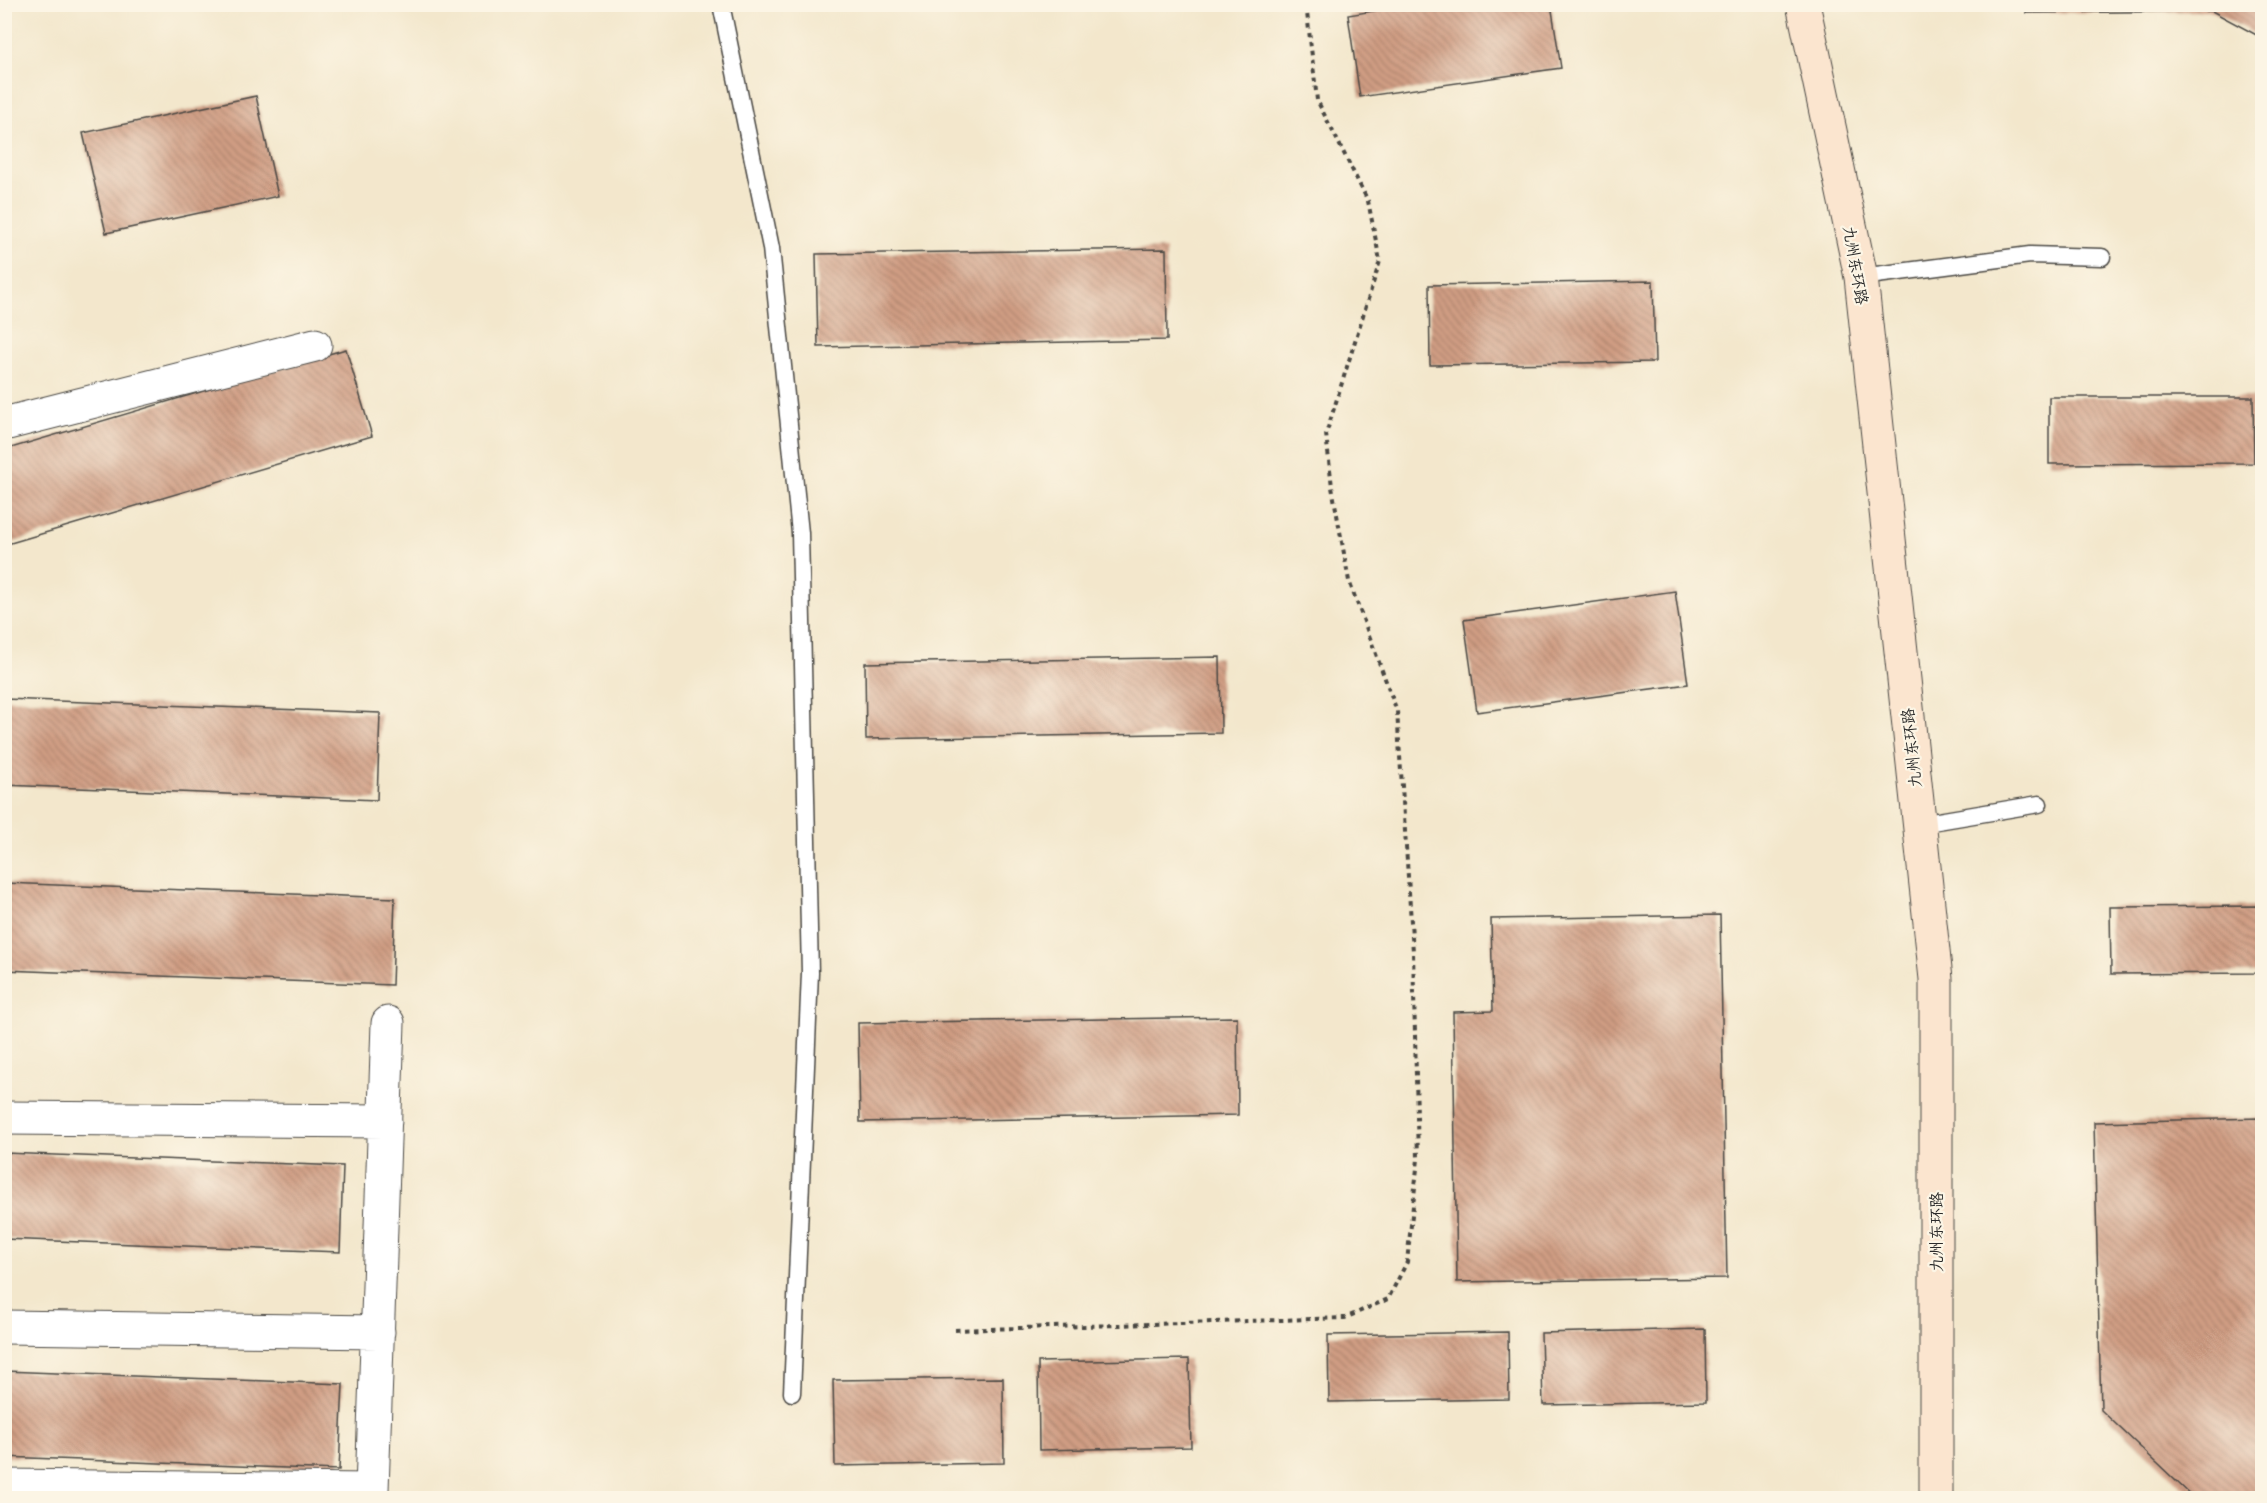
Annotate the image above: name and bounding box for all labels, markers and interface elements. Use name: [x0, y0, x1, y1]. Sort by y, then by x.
street label: 九州东环路: [1838, 224, 1871, 306]
street label: 九州东环路: [1899, 707, 1926, 789]
street label: 九州东环路: [1928, 1192, 1947, 1272]

